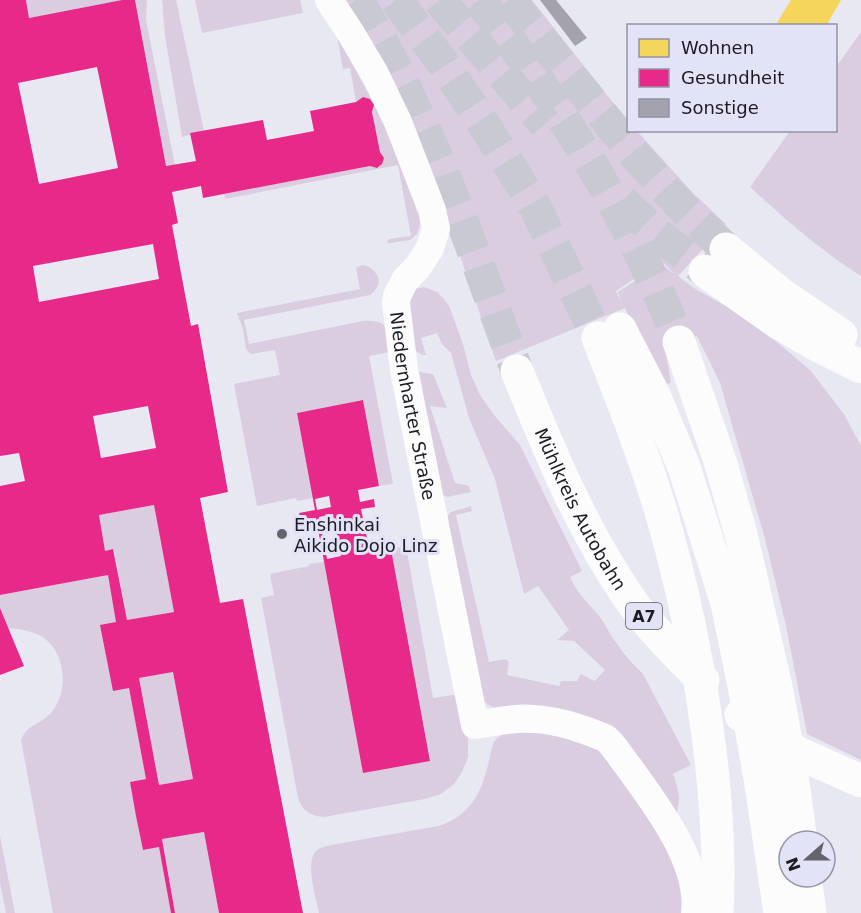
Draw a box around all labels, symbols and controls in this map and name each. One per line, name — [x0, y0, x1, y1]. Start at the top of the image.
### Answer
legend — [627, 24, 837, 132]
text: Wohnen — [681, 37, 754, 58]
text: Gesundheit — [681, 67, 784, 88]
text: Sonstige — [681, 97, 759, 118]
street label: Niedernharter Straße — [387, 310, 440, 502]
street label: Mühlkreis Autobahn — [531, 425, 631, 594]
place label: Enshinkai Aikido Dojo Linz — [294, 514, 437, 556]
marker: Enshinkai Aikido Dojo Linz — [275, 527, 289, 541]
road number: A7 — [626, 603, 662, 629]
north arrow — [777, 829, 837, 889]
text: N — [782, 855, 805, 874]

